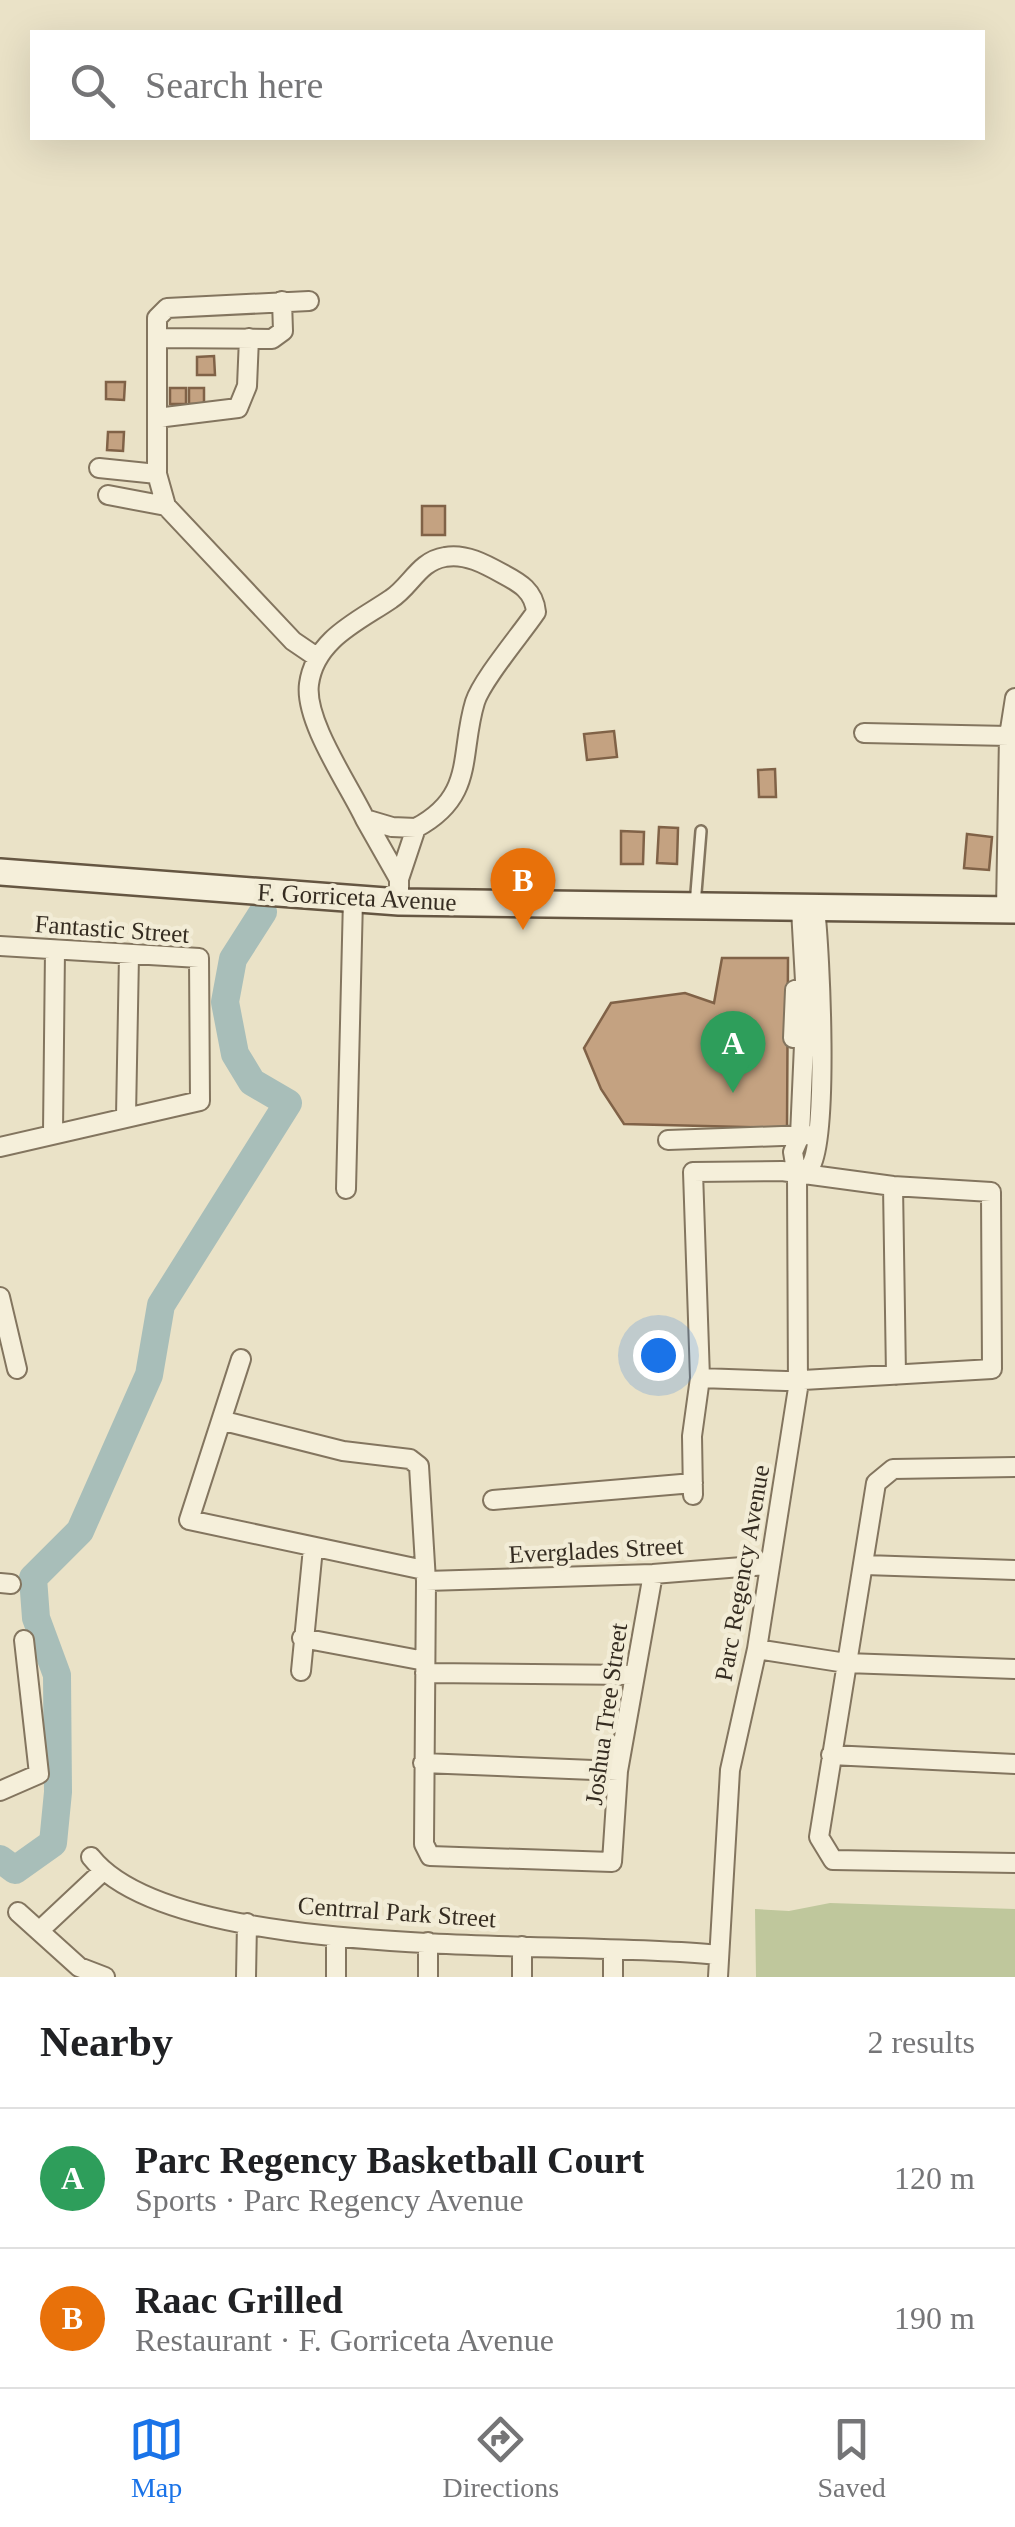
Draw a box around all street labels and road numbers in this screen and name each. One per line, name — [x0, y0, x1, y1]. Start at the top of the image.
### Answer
street label: F. Gorriceta Avenue — [257, 878, 457, 916]
street label: Fantastic Street — [34, 910, 190, 948]
street label: Parc Regency Avenue — [710, 1463, 774, 1683]
street label: Everglades Street — [508, 1532, 684, 1568]
street label: Joshua Tree Street — [580, 1621, 632, 1807]
street label: Centrral Park Street — [297, 1892, 497, 1932]

